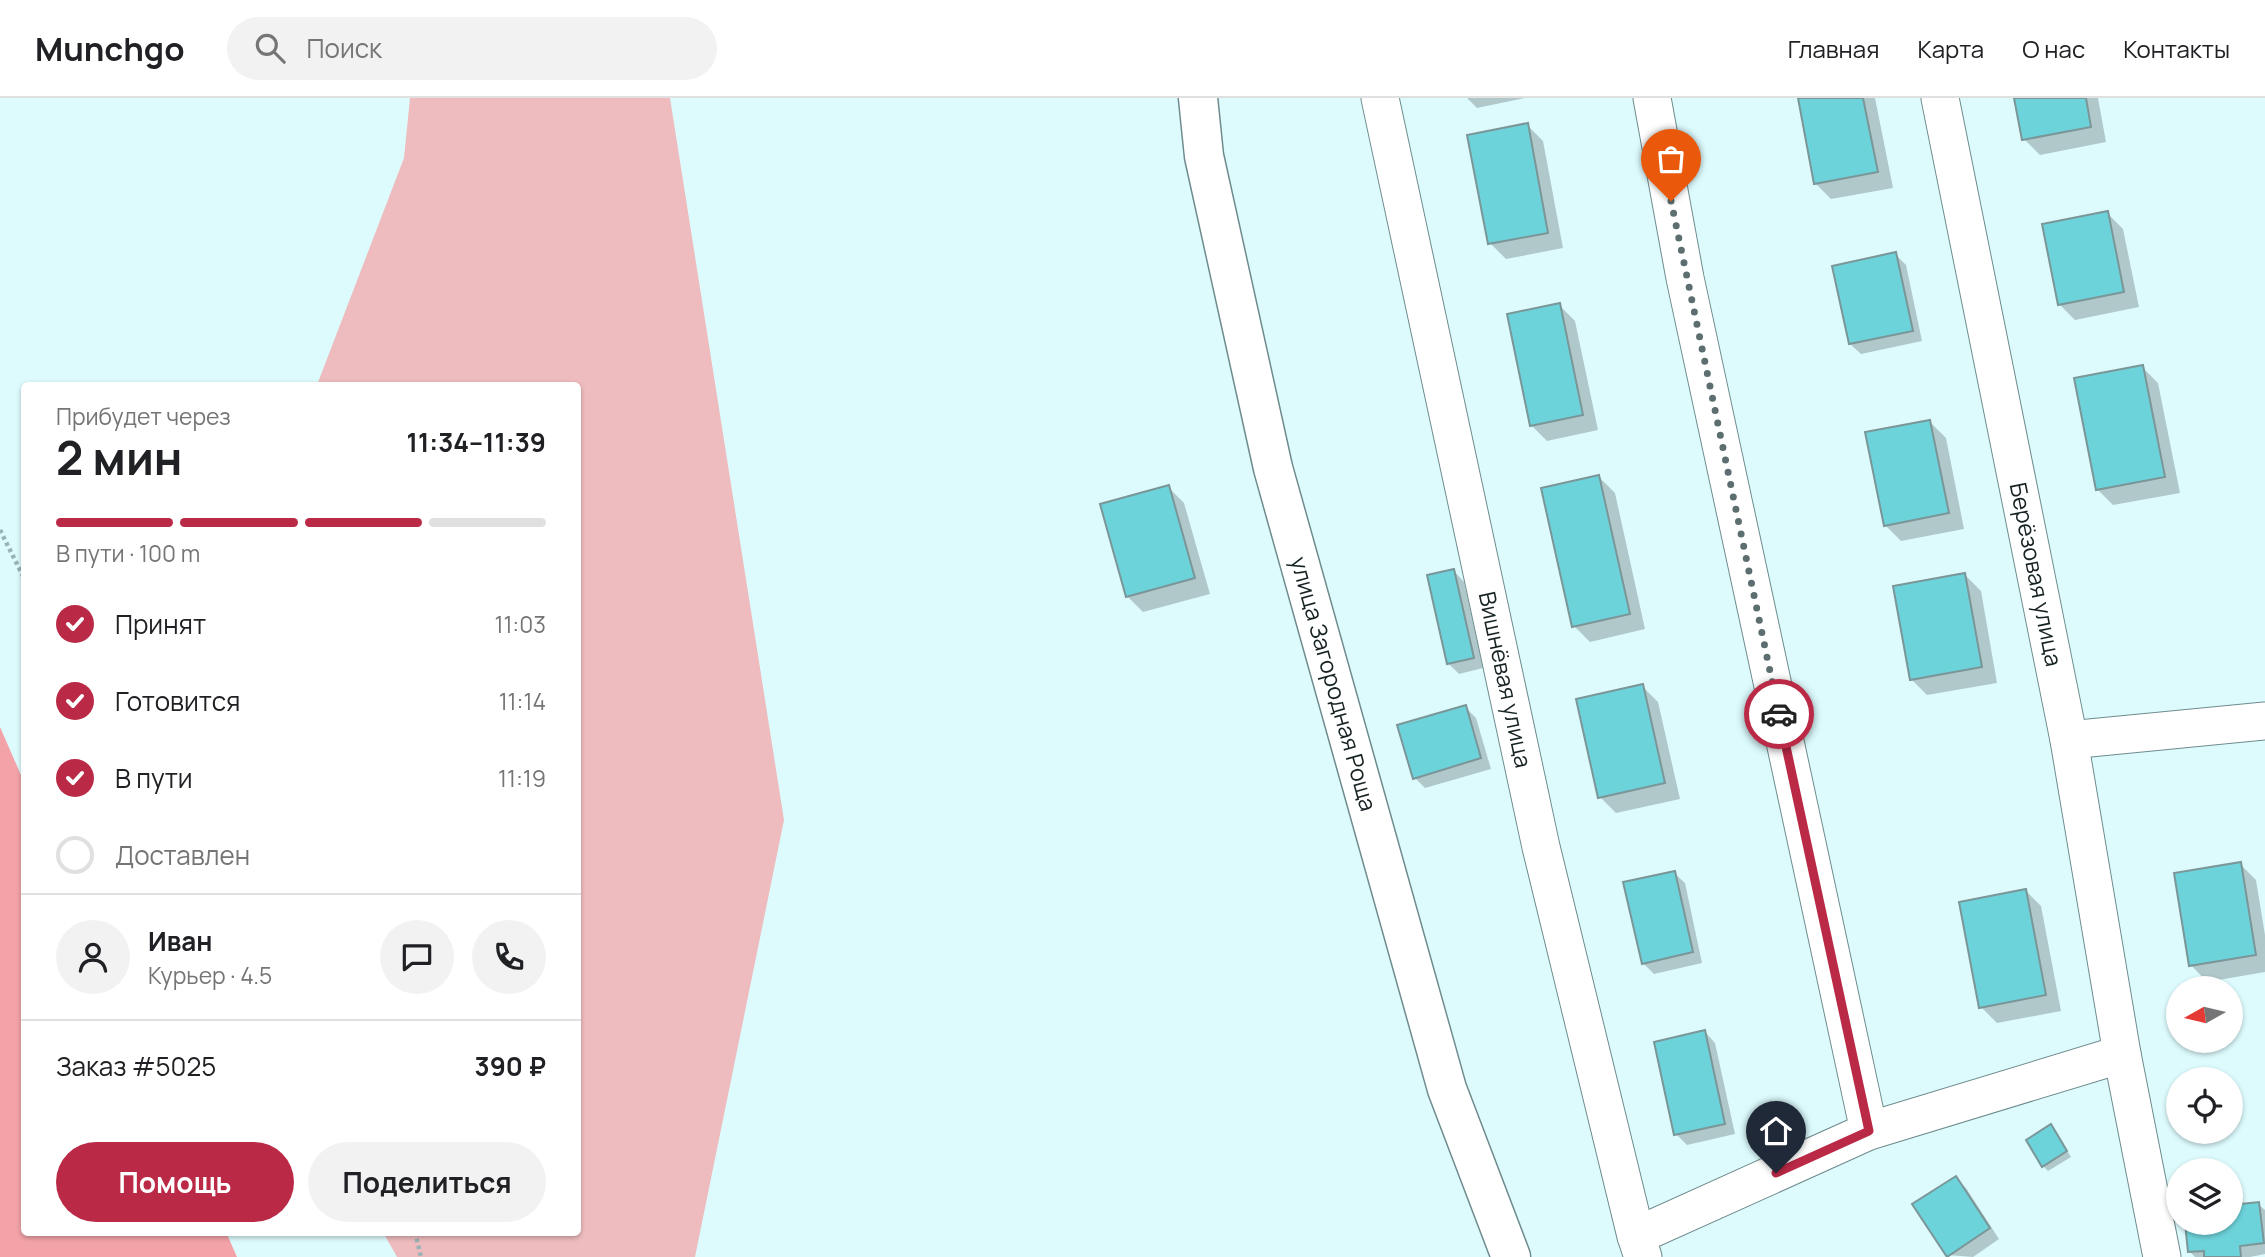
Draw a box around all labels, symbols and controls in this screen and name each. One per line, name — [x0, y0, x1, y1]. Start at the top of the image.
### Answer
search box — [227, 17, 717, 80]
text: Munchgo — [35, 26, 185, 71]
icon: search — [251, 29, 289, 67]
text: Поиск — [307, 30, 382, 66]
text: Главная — [1788, 32, 1879, 65]
text: Карта — [1917, 32, 1984, 65]
text: О нас — [2022, 32, 2085, 65]
text: Контакты — [2123, 32, 2230, 65]
pin — [1641, 129, 1701, 201]
icon: bag — [1652, 140, 1690, 178]
text: Прибудет через — [56, 400, 231, 432]
text: 11:34–11:39 — [407, 424, 546, 460]
text: 2 мин — [56, 426, 183, 489]
street label: Берёзовая улица — [2003, 480, 2071, 669]
text: В пути · 100 m — [56, 537, 200, 569]
street label: улица Загородная Роща — [1284, 553, 1385, 814]
street label: Вишнёвая улица — [1472, 589, 1540, 770]
icon: check — [56, 605, 94, 643]
text: Принят — [115, 606, 206, 642]
text: 11:03 — [494, 608, 546, 640]
courier — [1744, 679, 1814, 749]
icon: check — [56, 682, 94, 720]
text: Готовится — [115, 683, 240, 719]
text: 11:14 — [499, 685, 546, 717]
icon: car — [1760, 695, 1798, 733]
icon: check — [56, 759, 94, 797]
text: В пути — [115, 760, 193, 796]
text: 11:19 — [498, 762, 546, 794]
text: Доставлен — [115, 837, 250, 873]
button: person — [56, 920, 130, 994]
button: chat — [380, 920, 454, 994]
button: phone — [472, 920, 546, 994]
text: Иван — [148, 923, 212, 959]
text: Курьер · 4.5 — [148, 959, 272, 991]
north arrow — [2166, 976, 2244, 1054]
map controls — [2166, 976, 2243, 1235]
text: Заказ #5025 — [56, 1048, 216, 1084]
text: 390 ₽ — [475, 1048, 546, 1084]
button: locate — [2166, 1067, 2243, 1144]
pin — [1746, 1101, 1806, 1173]
icon: home — [1757, 1112, 1795, 1150]
button: Помощь — [56, 1142, 294, 1222]
button: Поделиться — [308, 1142, 546, 1222]
button: layers — [2166, 1158, 2243, 1235]

